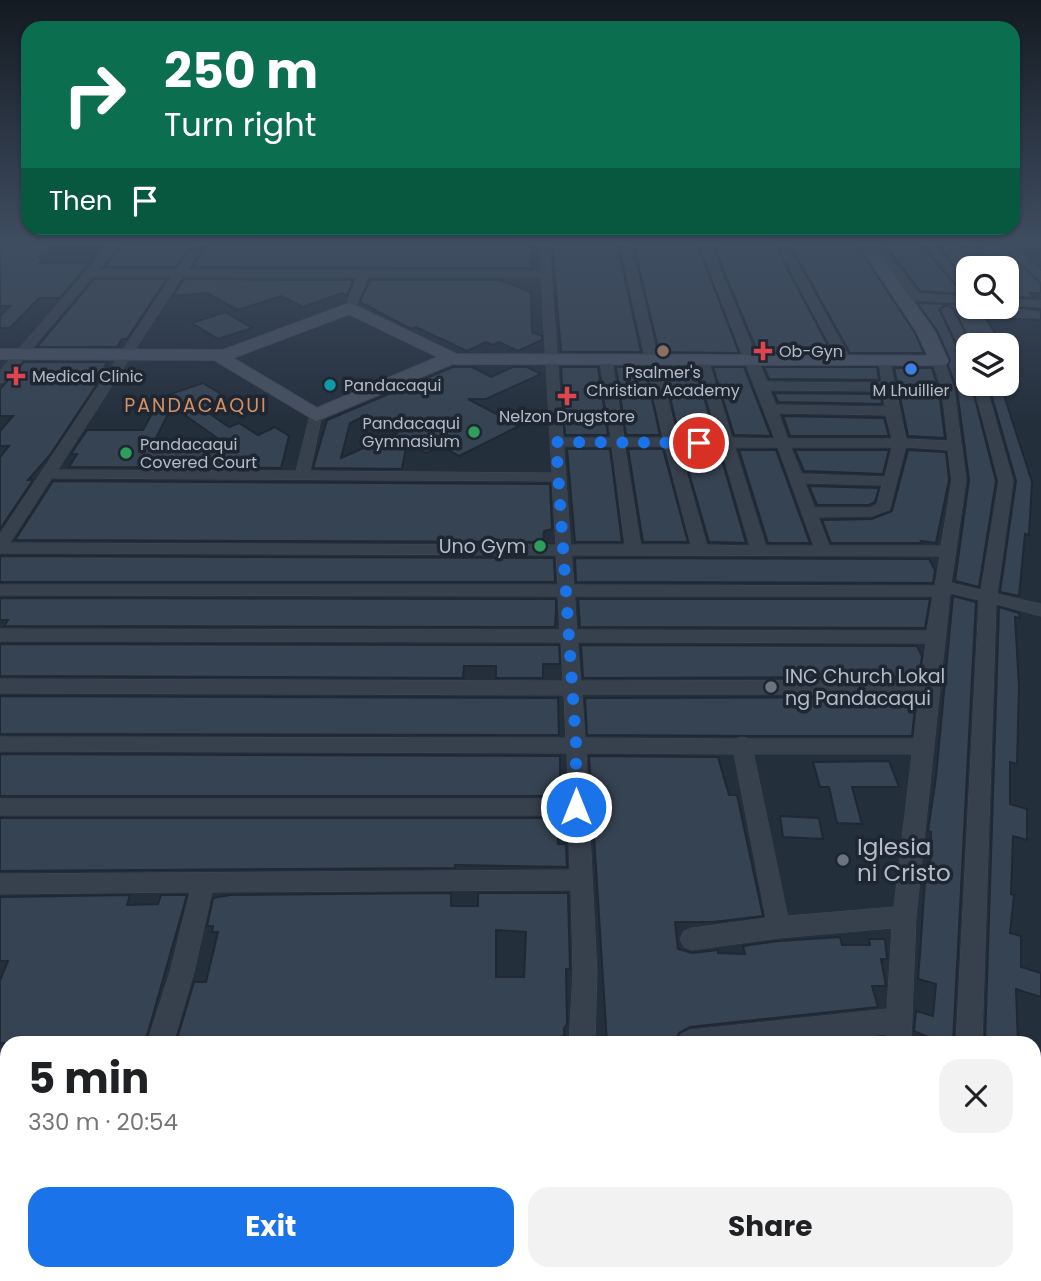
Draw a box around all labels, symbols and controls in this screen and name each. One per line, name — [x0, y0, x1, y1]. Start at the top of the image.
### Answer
text: 250 m — [164, 37, 318, 105]
icon: right — [49, 49, 140, 140]
text: Turn right — [164, 102, 316, 147]
icon: arrive — [126, 182, 164, 220]
text: Then — [49, 183, 112, 219]
map controls — [956, 256, 1019, 396]
button: search — [956, 256, 1019, 319]
button: layers — [956, 333, 1019, 396]
place label: Ob-Gyn — [779, 340, 843, 363]
marker: Ob-Gyn — [753, 341, 773, 361]
marker: Psalmer's Christian Academy — [655, 343, 671, 359]
place label: Psalmer's Christian Academy — [586, 361, 740, 402]
marker: M Lhuillier — [903, 361, 919, 377]
place label: Medical Clinic — [32, 365, 144, 388]
marker: Medical Clinic — [6, 366, 26, 386]
place label: Pandacaqui — [344, 374, 441, 397]
marker: Pandacaqui — [322, 377, 338, 393]
place label: M Lhuillier — [872, 379, 950, 402]
marker: Nelzon Drugstore — [559, 388, 575, 404]
district label: PANDACAQUI — [124, 392, 268, 419]
place label: Nelzon Drugstore — [499, 405, 635, 428]
place label: Pandacaqui Gymnasium — [362, 412, 460, 453]
pin — [669, 413, 729, 473]
marker: Pandacaqui Gymnasium — [466, 424, 482, 440]
icon: arrive — [680, 424, 718, 462]
place label: Pandacaqui Covered Court — [140, 433, 257, 474]
marker: Pandacaqui Covered Court — [118, 445, 134, 461]
place label: Uno Gym — [439, 533, 526, 560]
marker: Uno Gym — [532, 538, 548, 554]
place label: INC Church Lokal ng Pandacaqui — [785, 663, 945, 712]
marker: INC Church Lokal ng Pandacaqui — [763, 679, 779, 695]
position arrow — [539, 770, 613, 844]
place label: Iglesia ni Cristo — [857, 831, 951, 889]
marker: Iglesia ni Cristo — [835, 852, 851, 868]
text: 5 min — [28, 1049, 149, 1108]
button: close — [939, 1059, 1013, 1133]
text: 330 m · 20:54 — [28, 1106, 178, 1138]
button: Exit — [28, 1187, 514, 1267]
button: Share — [528, 1187, 1013, 1267]

